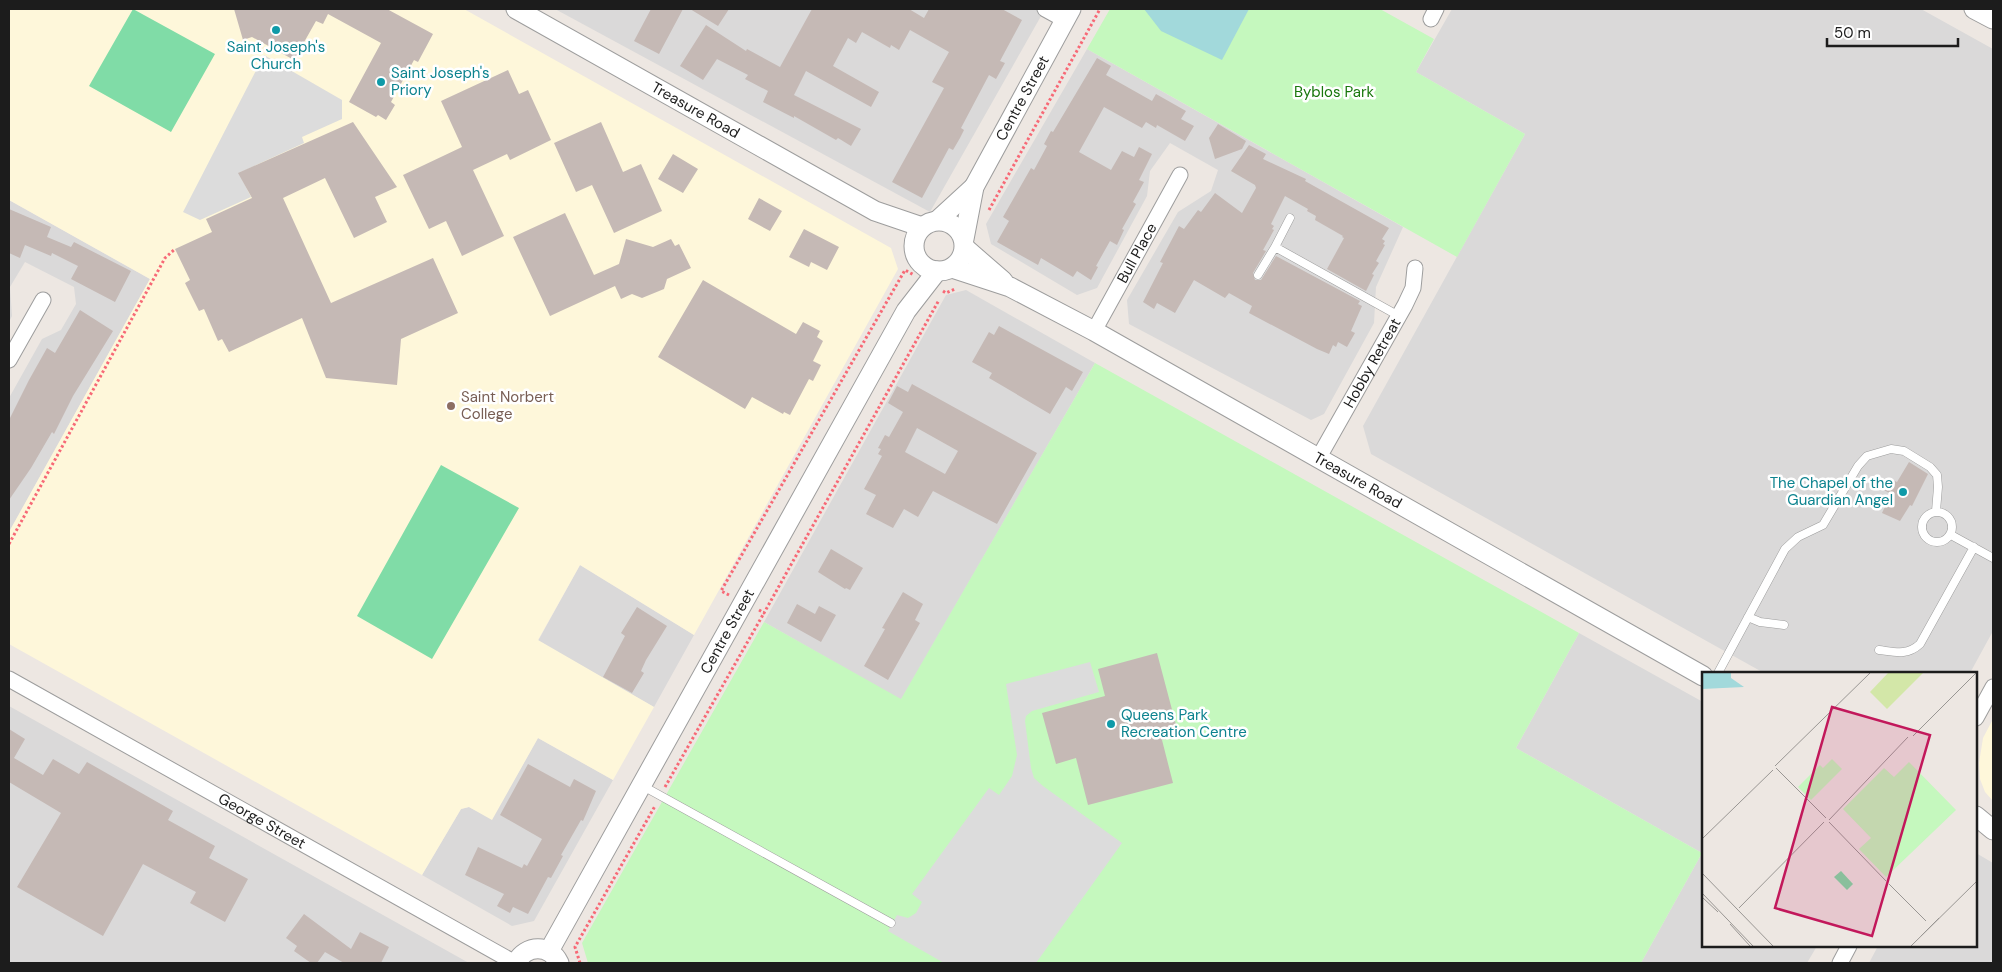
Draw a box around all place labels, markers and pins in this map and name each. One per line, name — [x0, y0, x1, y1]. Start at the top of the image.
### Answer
marker: Saint Joseph's Church — [270, 24, 282, 36]
place label: Saint Joseph's Church — [227, 37, 325, 74]
place label: Saint Joseph's Priory — [391, 63, 490, 100]
marker: Saint Joseph's Priory — [375, 76, 387, 88]
place label: Saint Norbert College — [461, 387, 554, 424]
marker: Saint Norbert College — [445, 400, 457, 412]
place label: The Chapel of the Guardian Angel — [1770, 473, 1893, 510]
marker: The Chapel of the Guardian Angel — [1897, 486, 1909, 498]
place label: Queens Park Recreation Centre — [1121, 705, 1247, 742]
marker: Queens Park Recreation Centre — [1105, 718, 1117, 730]

